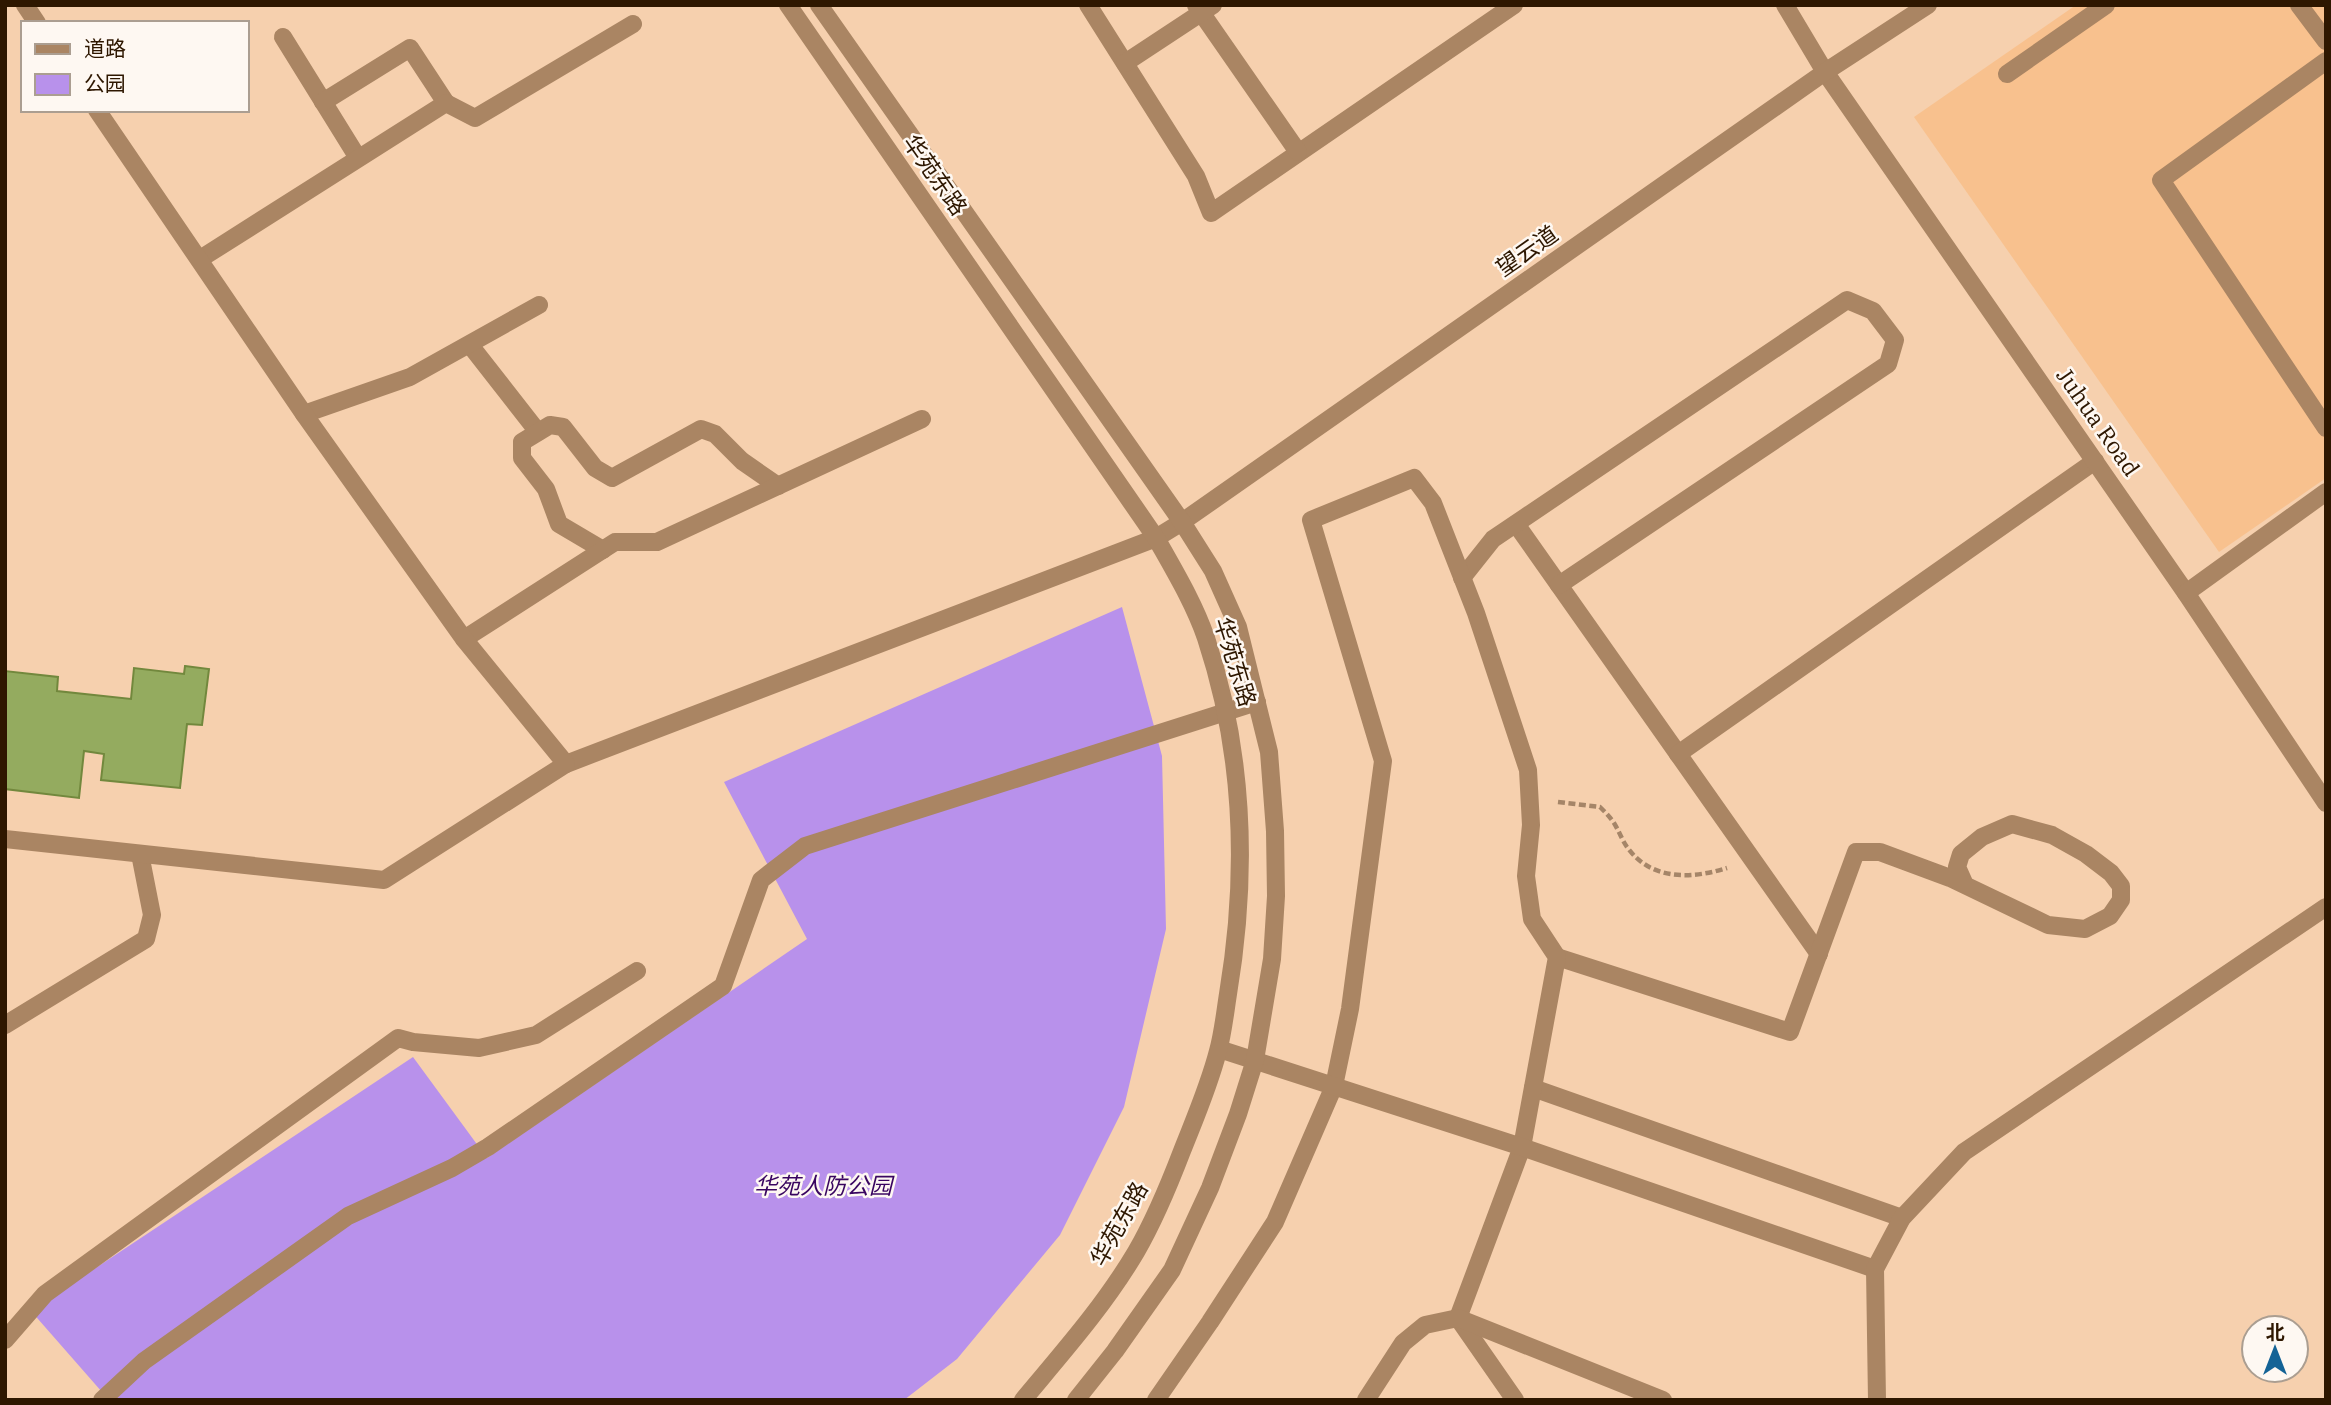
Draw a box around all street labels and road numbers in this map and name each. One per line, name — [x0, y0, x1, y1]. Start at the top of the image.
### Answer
street label: 华苑东路 — [897, 128, 974, 221]
street label: 望云道 — [1490, 218, 1563, 282]
street label: Juhua Road — [2050, 361, 2147, 482]
street label: 华苑东路 — [1208, 613, 1264, 710]
street label: 华苑东路 — [1083, 1176, 1154, 1271]

